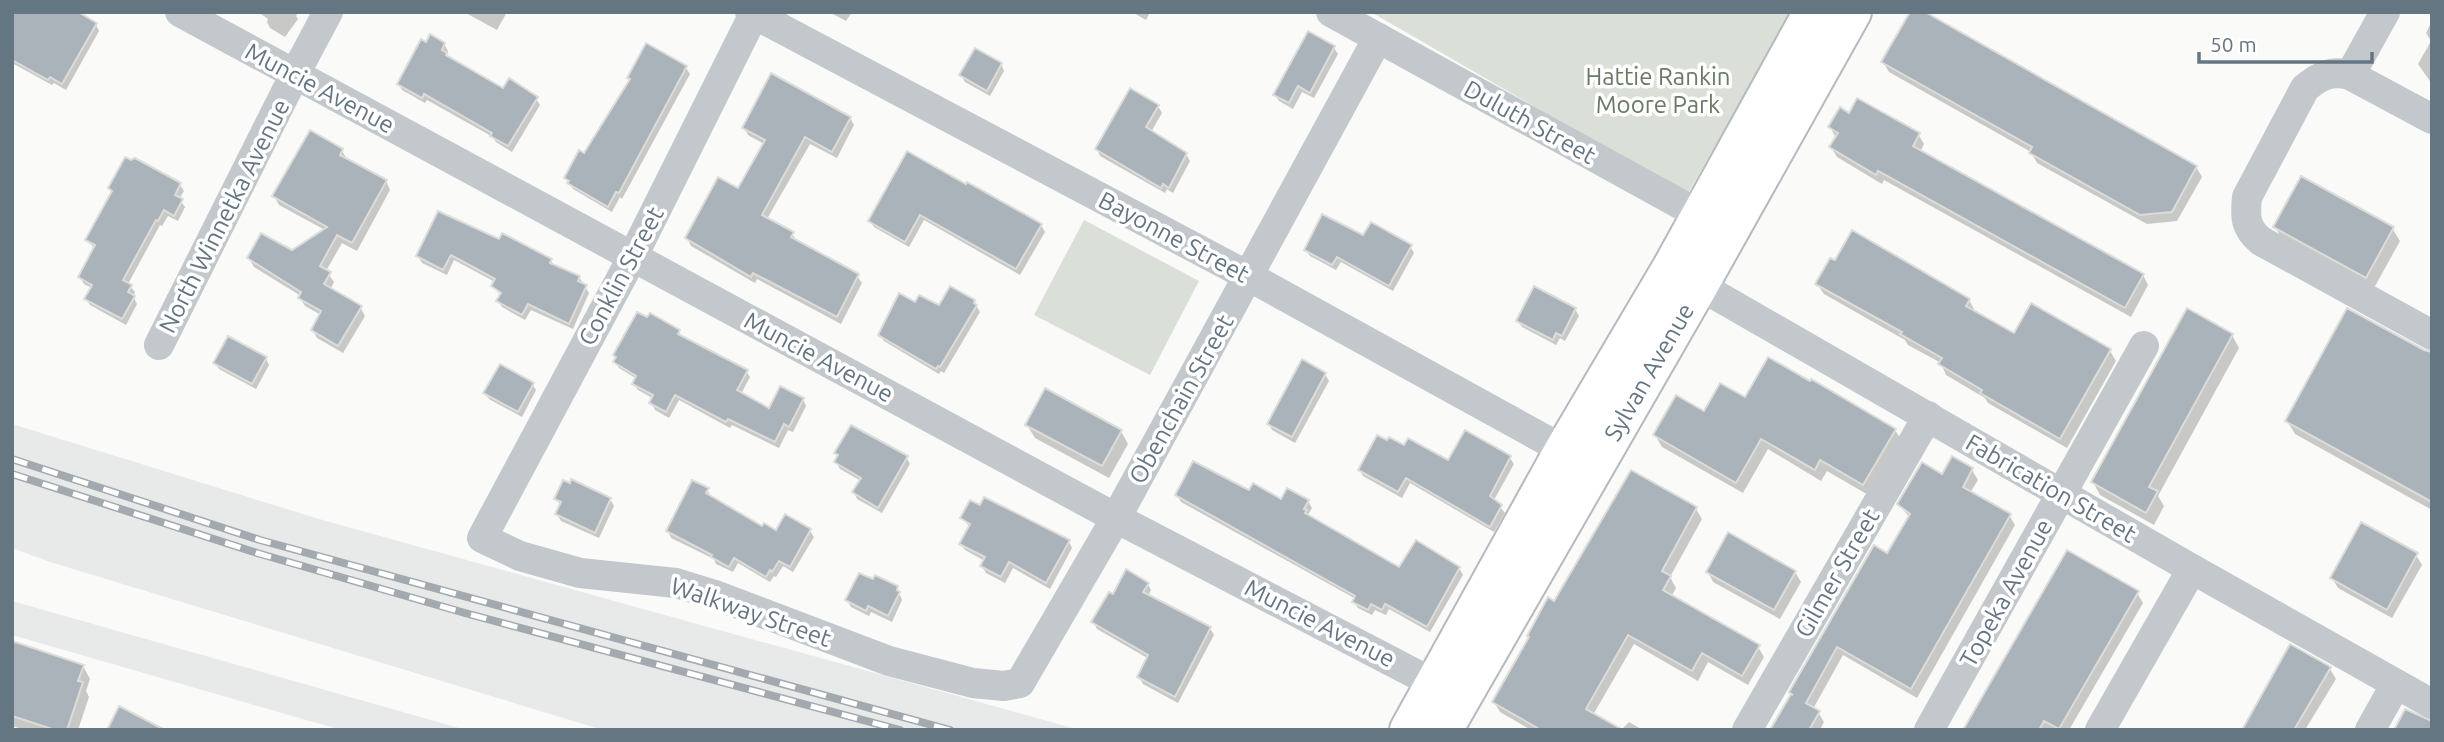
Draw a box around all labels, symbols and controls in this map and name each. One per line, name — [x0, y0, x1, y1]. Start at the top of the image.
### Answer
scale bar — [2199, 21, 2372, 65]
text: 50 m — [2210, 32, 2257, 56]
street label: Muncie Avenue — [241, 37, 399, 139]
park label: Hattie Rankin Moore Park — [1585, 63, 1731, 118]
street label: Duluth Street — [1459, 75, 1601, 170]
street label: North Winnetka Avenue — [153, 95, 295, 337]
street label: Bayonne Street — [1094, 186, 1254, 288]
street label: Conklin Street — [573, 202, 669, 350]
street label: Sylvan Avenue — [1599, 298, 1699, 446]
street label: Muncie Avenue — [740, 306, 898, 408]
street label: Obenchain Street — [1123, 309, 1239, 488]
street label: Fabrication Street — [1961, 428, 2141, 548]
street label: Gilmer Street — [1789, 504, 1885, 642]
street label: Topeka Avenue — [1954, 515, 2058, 671]
street label: Walkway Street — [667, 572, 835, 652]
street label: Muncie Avenue — [1240, 574, 1400, 672]

